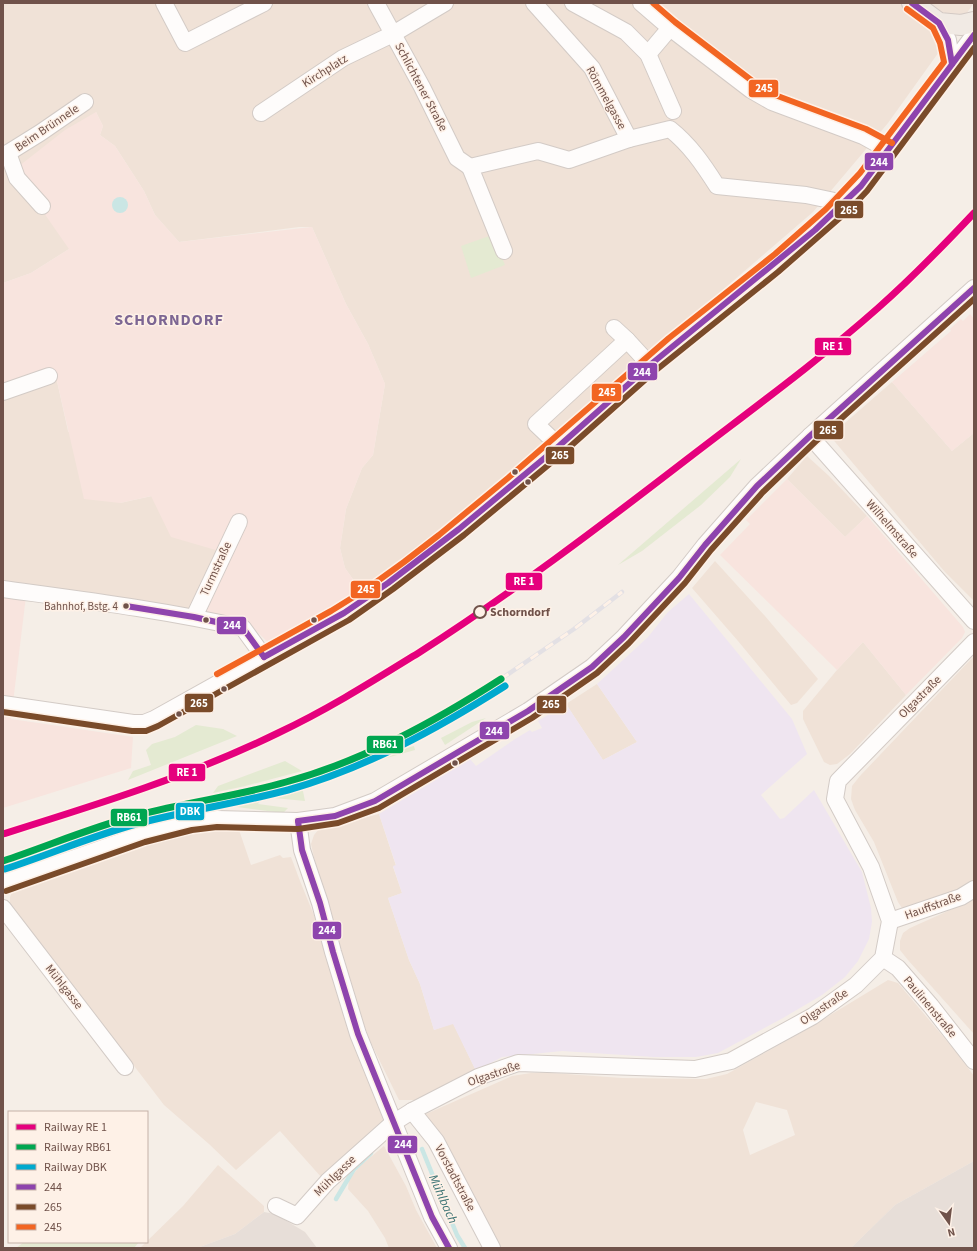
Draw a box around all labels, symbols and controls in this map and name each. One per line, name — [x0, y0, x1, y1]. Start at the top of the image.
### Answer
street label: Schlichtener Straße — [390, 40, 452, 134]
street label: Kirchplatz — [299, 50, 351, 92]
street label: Römmelgasse — [582, 63, 630, 133]
line badge: 245 — [748, 79, 779, 98]
text: 245 — [755, 81, 773, 96]
street label: Beim Brünnele — [12, 100, 83, 156]
line badge: 244 — [864, 152, 894, 171]
text: 244 — [870, 155, 888, 170]
line badge: 265 — [834, 200, 864, 219]
text: 265 — [840, 203, 858, 218]
district label: SCHORNDORF — [114, 309, 224, 331]
line badge: RE 1 — [814, 337, 852, 356]
text: RE 1 — [823, 339, 844, 354]
line badge: 244 — [627, 362, 658, 381]
text: 244 — [633, 365, 651, 380]
line badge: 245 — [591, 383, 622, 402]
text: 245 — [598, 385, 616, 400]
line badge: 265 — [813, 420, 844, 440]
text: 265 — [819, 423, 837, 438]
line badge: 265 — [545, 446, 575, 465]
text: 265 — [551, 448, 569, 463]
unlabelled marker — [510, 467, 520, 477]
unlabelled marker — [523, 477, 533, 487]
street label: Wilhelmstraße — [862, 496, 922, 562]
street label: Turmstraße — [196, 539, 236, 599]
line badge: RE 1 — [505, 572, 543, 591]
text: RE 1 — [514, 574, 535, 589]
line badge: 245 — [350, 580, 381, 599]
text: 245 — [357, 582, 375, 597]
place label: Bahnhof, Bstg. 4 — [44, 599, 119, 614]
marker: Bahnhof, Bstg. 4 — [121, 601, 131, 611]
place label: Schorndorf — [490, 604, 551, 621]
marker: Schorndorf — [473, 605, 487, 619]
unlabelled marker — [201, 615, 211, 625]
unlabelled marker — [309, 615, 319, 625]
line badge: 244 — [216, 616, 247, 635]
text: 244 — [223, 618, 241, 633]
street label: Olgastraße — [895, 672, 945, 722]
unlabelled marker — [219, 684, 229, 694]
line badge: 265 — [184, 693, 214, 713]
line badge: 265 — [536, 695, 567, 714]
text: 265 — [190, 696, 208, 711]
text: 265 — [542, 697, 560, 712]
unlabelled marker — [174, 709, 184, 719]
line badge: 244 — [479, 721, 510, 740]
text: 244 — [485, 724, 503, 739]
line badge: RB61 — [366, 735, 404, 754]
text: RB61 — [372, 737, 398, 752]
unlabelled marker — [450, 758, 460, 768]
line badge: RE 1 — [168, 763, 206, 782]
text: RE 1 — [177, 765, 198, 780]
line badge: DBK — [175, 802, 205, 821]
text: DBK — [180, 804, 200, 819]
line badge: RB61 — [110, 808, 148, 827]
text: RB61 — [116, 810, 142, 825]
street label: Hauffstraße — [902, 888, 964, 924]
line badge: 244 — [312, 921, 342, 940]
text: 244 — [318, 923, 336, 938]
street label: Mühlgasse — [41, 961, 87, 1013]
street label: Paulinenstraße — [899, 973, 961, 1041]
street label: Olgastraße — [797, 985, 851, 1029]
street label: Olgastraße — [465, 1057, 523, 1091]
legend — [8, 1111, 148, 1243]
text: Railway RE 1 — [44, 1119, 107, 1136]
line badge: 244 — [387, 1135, 418, 1154]
text: 244 — [394, 1137, 412, 1152]
text: Railway RB61 — [44, 1139, 111, 1156]
street label: Vorstadtstraße — [430, 1142, 480, 1214]
street label: Mühlgasse — [310, 1152, 360, 1200]
text: Railway DBK — [44, 1159, 107, 1176]
water label: Mühlbach — [424, 1171, 462, 1227]
text: 244 — [44, 1179, 62, 1196]
text: 265 — [44, 1199, 62, 1216]
north arrow — [929, 1203, 969, 1243]
text: 245 — [44, 1219, 62, 1236]
text: N — [946, 1224, 957, 1240]

